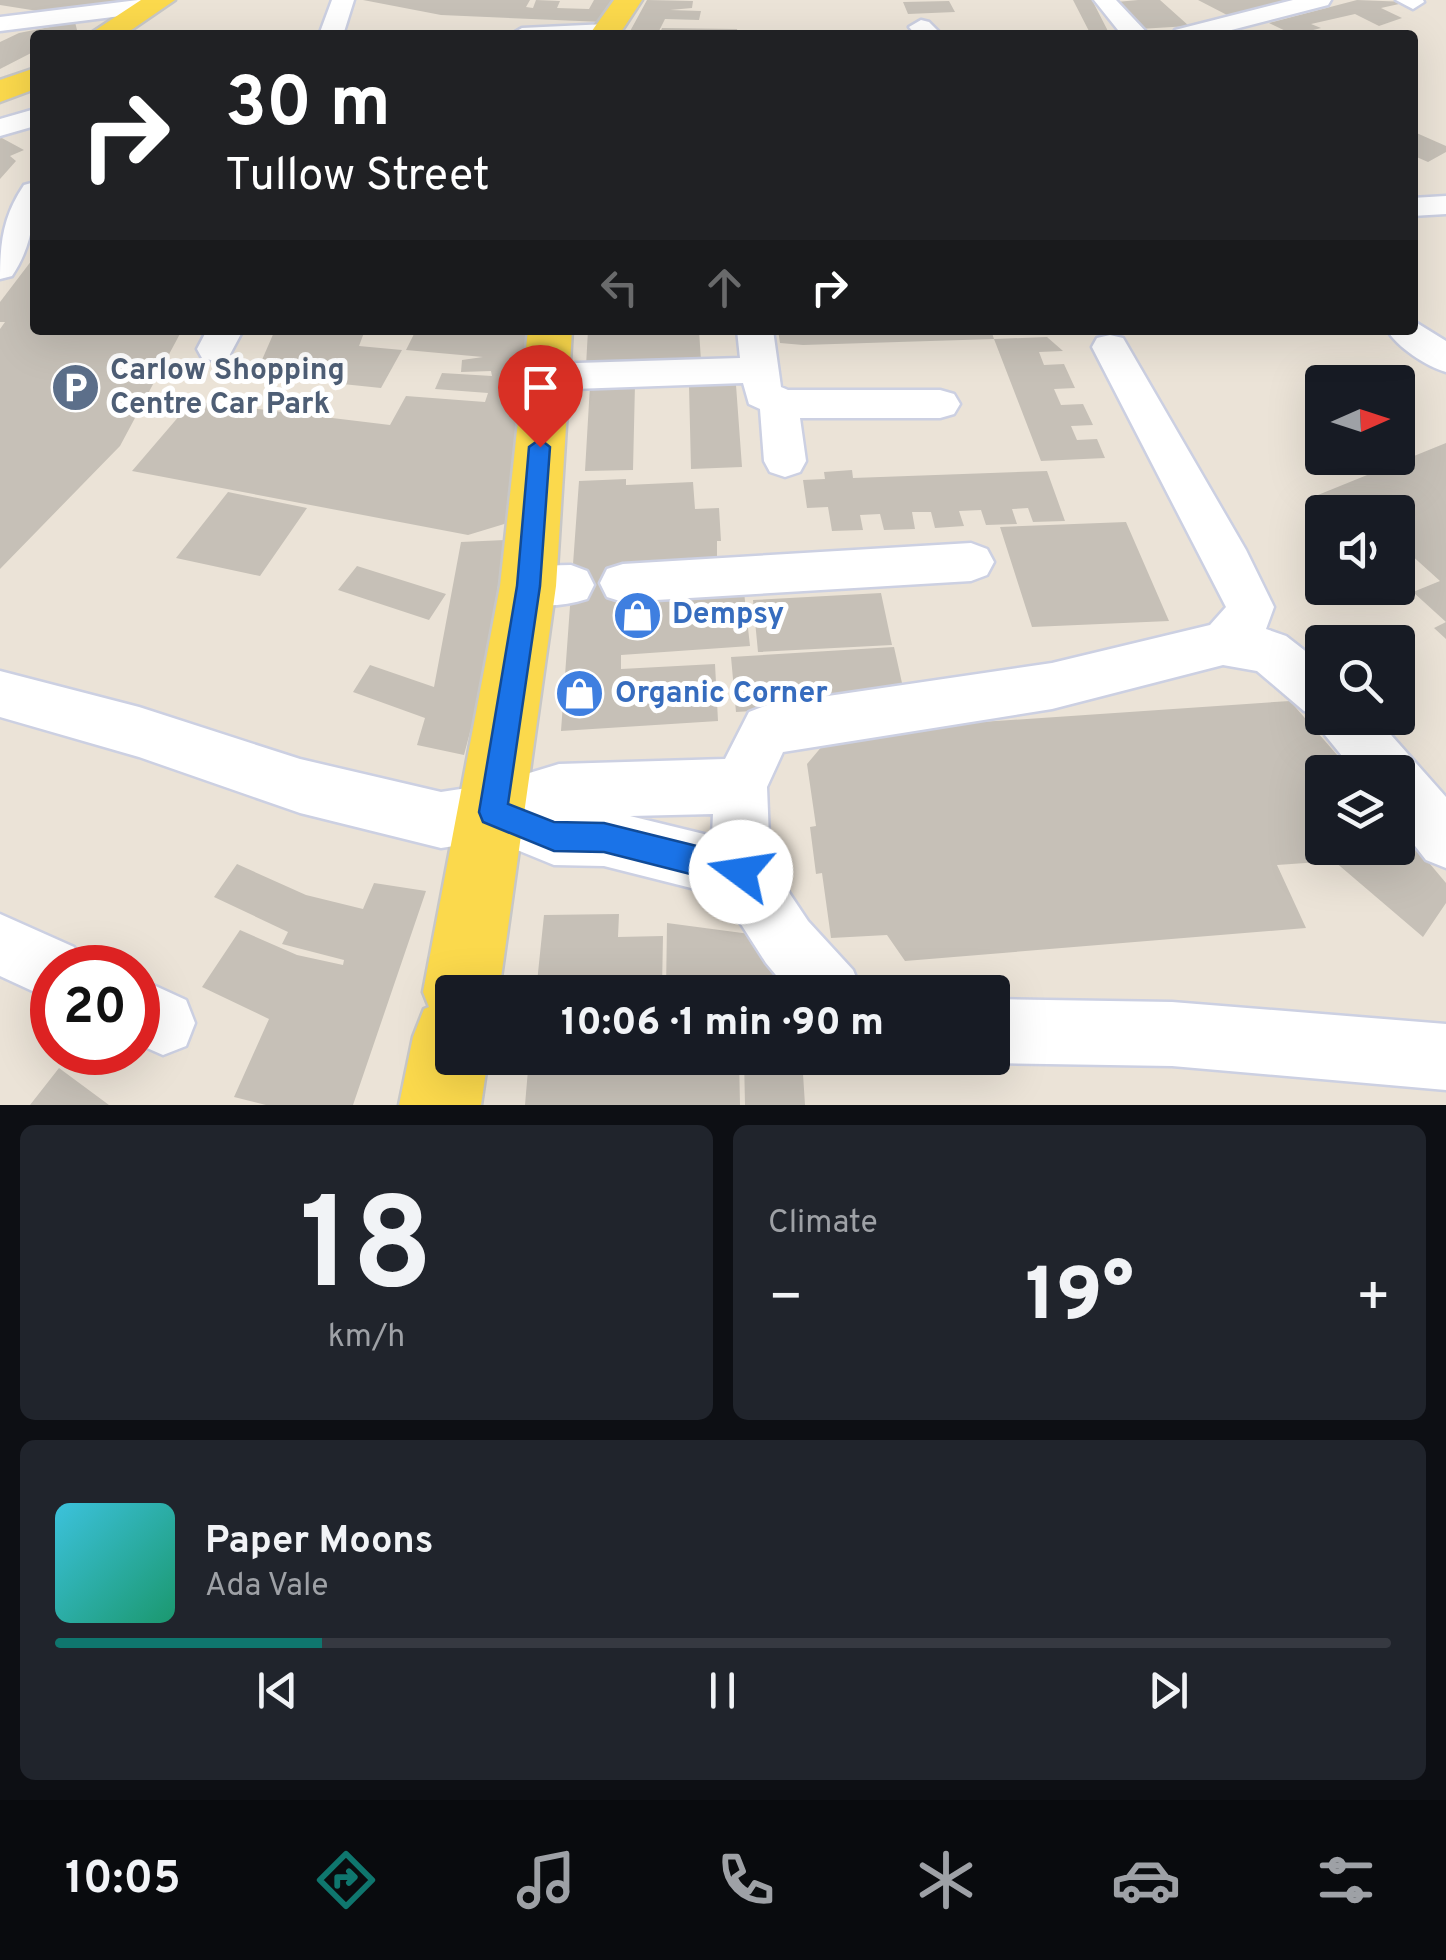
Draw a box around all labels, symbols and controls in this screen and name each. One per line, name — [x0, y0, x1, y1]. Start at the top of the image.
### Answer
text: 30 m — [225, 62, 391, 151]
icon: right — [60, 70, 190, 200]
text: Tullow Street — [225, 149, 490, 206]
icon: left — [592, 260, 647, 315]
icon: ahead — [697, 260, 752, 315]
icon: right — [802, 260, 857, 315]
pin — [498, 345, 583, 448]
place label: Carlow Shopping Centre Car Park — [110, 353, 345, 424]
icon: arrive — [513, 360, 568, 415]
parking icon: Carlow Shopping Centre Car Park — [49, 362, 101, 414]
north arrow — [1305, 365, 1415, 475]
map controls — [1305, 365, 1415, 865]
button: sound — [1305, 495, 1415, 605]
shop icon: Dempsy — [611, 589, 663, 641]
place label: Dempsy — [672, 597, 784, 634]
button: search — [1305, 625, 1415, 735]
shop icon: Organic Corner — [554, 668, 606, 720]
place label: Organic Corner — [615, 676, 828, 713]
button: layers — [1305, 755, 1415, 865]
position arrow — [689, 820, 793, 924]
speed limit sign: 20 — [30, 945, 160, 1075]
text: 10:06 · 1 min · 90 m — [561, 1000, 884, 1049]
text: 18 — [300, 1170, 433, 1335]
text: Climate — [768, 1204, 878, 1244]
text: 19° — [1025, 1252, 1134, 1347]
text: − — [768, 1265, 803, 1335]
text: + — [1356, 1265, 1391, 1335]
text: km/h — [328, 1318, 405, 1358]
text: Paper Moons — [205, 1518, 434, 1567]
text: Ada Vale — [205, 1567, 329, 1607]
icon: previous — [250, 1663, 305, 1718]
icon: pause — [695, 1663, 750, 1718]
icon: next — [1141, 1663, 1196, 1718]
icon: directions — [311, 1845, 381, 1915]
icon: music — [511, 1845, 581, 1915]
icon: phone — [711, 1845, 781, 1915]
icon: climate — [911, 1845, 981, 1915]
icon: car — [1111, 1845, 1181, 1915]
icon: filters — [1311, 1845, 1381, 1915]
text: 10:05 — [65, 1852, 181, 1909]

